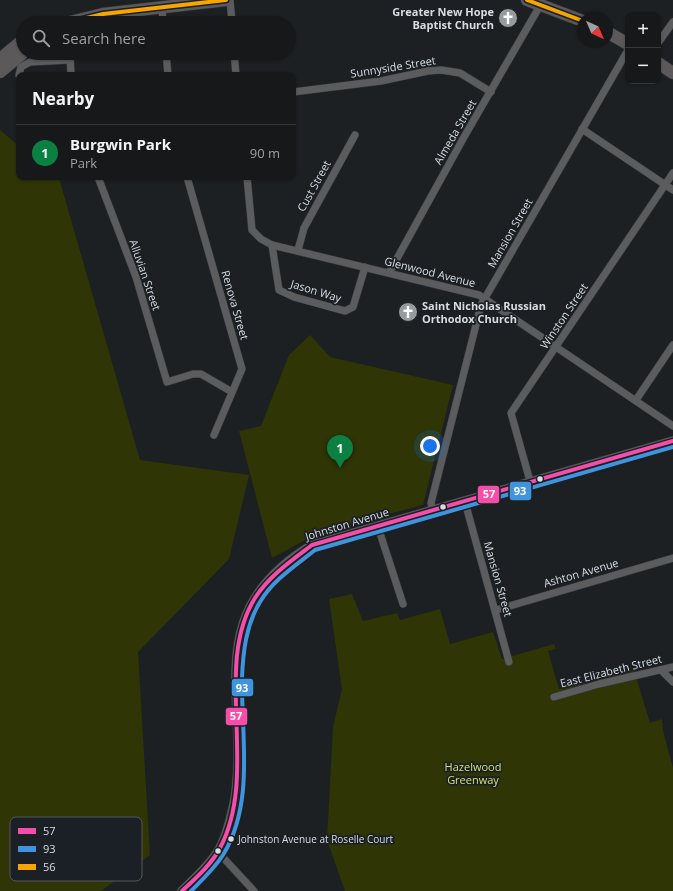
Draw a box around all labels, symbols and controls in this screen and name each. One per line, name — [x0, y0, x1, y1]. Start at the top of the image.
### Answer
place label: Greater New Hope Baptist Church — [392, 4, 494, 32]
church icon: Greater New Hope Baptist Church — [497, 7, 519, 29]
north arrow — [577, 12, 613, 48]
map controls — [625, 12, 661, 84]
button: + — [625, 12, 661, 48]
search box — [16, 16, 296, 60]
icon: search — [30, 27, 52, 49]
text: Search here — [62, 28, 146, 48]
button: − — [625, 48, 661, 84]
street label: Sunnyside Street — [349, 52, 437, 81]
text: Nearby — [32, 87, 94, 110]
street label: Almeda Street — [430, 97, 479, 167]
text: Burgwin Park — [70, 134, 171, 154]
text: 1 — [41, 144, 49, 162]
text: 90 m — [250, 144, 280, 162]
text: Park — [70, 154, 97, 172]
street label: Cust Street — [293, 157, 334, 214]
street label: Mansion Street — [484, 195, 536, 270]
street label: Alluvian Street — [126, 237, 165, 312]
street label: Glenwood Avenue — [383, 253, 477, 290]
street label: Renova Street — [218, 268, 253, 341]
street label: Jason Way — [288, 275, 344, 305]
street label: Winston Street — [536, 280, 591, 351]
place label: Saint Nicholas Russian Orthodox Church — [422, 298, 546, 326]
church icon: Saint Nicholas Russian Orthodox Church — [397, 301, 419, 323]
pin: 1 — [327, 435, 353, 468]
your location — [420, 436, 440, 456]
unlabelled marker — [535, 474, 545, 484]
line badge: 93 — [509, 481, 532, 501]
text: 93 — [514, 483, 526, 498]
line badge: 57 — [477, 485, 500, 504]
text: 57 — [483, 486, 495, 501]
unlabelled marker — [438, 502, 448, 512]
street label: Johnston Avenue — [302, 504, 391, 544]
street label: Mansion Street — [481, 539, 516, 618]
street label: Ashton Avenue — [542, 555, 620, 590]
street label: East Elizabeth Street — [558, 651, 663, 690]
line badge: 93 — [231, 678, 254, 697]
text: 93 — [236, 680, 248, 695]
line badge: 57 — [225, 707, 248, 726]
text: 57 — [230, 708, 242, 723]
park label: Hazelwood Greenway — [445, 759, 501, 787]
legend — [10, 817, 142, 881]
text: 57 — [43, 823, 56, 838]
place label: Johnston Avenue at Roselle Court — [237, 832, 394, 846]
marker: Johnston Avenue at Roselle Court — [226, 834, 236, 844]
text: 93 — [43, 841, 56, 856]
unlabelled marker — [213, 846, 223, 856]
text: 56 — [43, 859, 56, 874]

